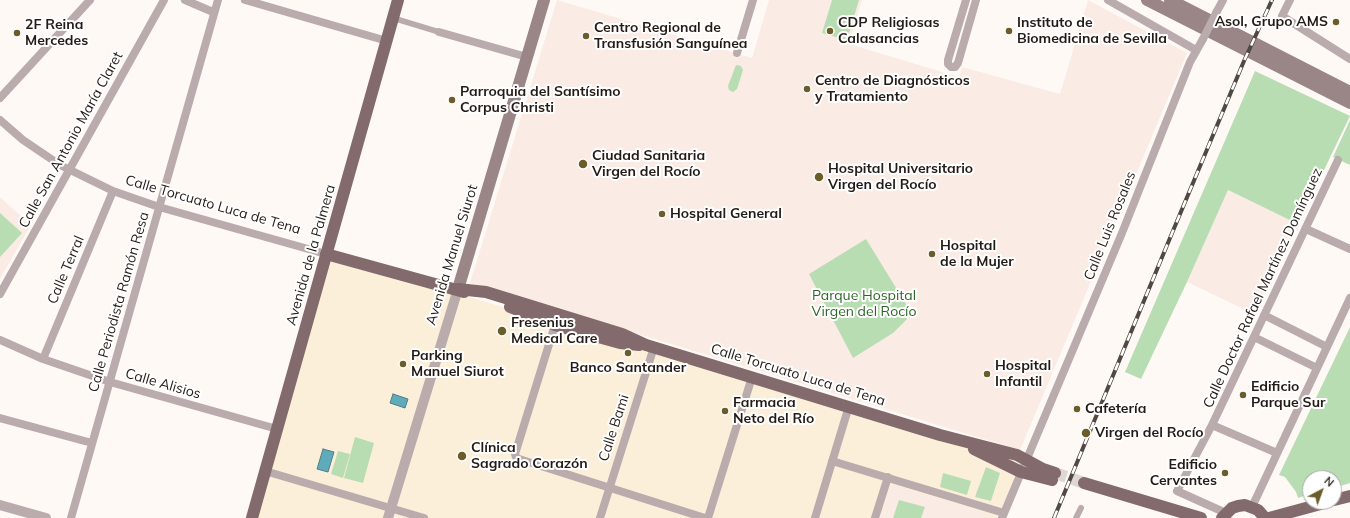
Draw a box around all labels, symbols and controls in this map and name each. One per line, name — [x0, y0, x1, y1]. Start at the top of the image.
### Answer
place label: Asol, Grupo AMS — [1215, 14, 1328, 30]
place label: CDP Religiosas Calasancias — [838, 15, 939, 48]
place label: Instituto de Biomedicina de Sevilla — [1017, 15, 1167, 48]
place label: 2F Reina Mercedes — [25, 17, 88, 50]
marker: Asol, Grupo AMS — [1331, 17, 1341, 27]
place label: Centro Regional de Transfusión Sanguínea — [594, 20, 748, 52]
marker: CDP Religiosas Calasancias — [825, 26, 835, 36]
marker: Instituto de Biomedicina de Sevilla — [1004, 26, 1014, 36]
marker: 2F Reina Mercedes — [12, 28, 22, 38]
marker: Centro Regional de Transfusión Sanguínea — [581, 31, 591, 41]
street label: Calle San Antonio María Claret — [15, 49, 127, 231]
place label: Centro de Diagnósticos y Tratamiento — [815, 73, 970, 106]
place label: Parroquia del Santísimo Corpus Christi — [460, 84, 621, 116]
marker: Centro de Diagnósticos y Tratamiento — [802, 84, 812, 94]
marker: Parroquia del Santísimo Corpus Christi — [447, 95, 457, 105]
place label: Ciudad Sanitaria Virgen del Rocío — [592, 148, 705, 180]
marker: Ciudad Sanitaria Virgen del Rocío — [577, 158, 589, 170]
place label: Hospital Universitario Virgen del Rocío — [828, 161, 973, 194]
street label: Calle Doctor Rafael Martínez Domínguez — [1200, 165, 1326, 411]
street label: Calle Luis Rosales — [1080, 169, 1140, 283]
marker: Hospital Universitario Virgen del Rocío — [813, 171, 825, 183]
street label: Calle Torcuato Luca de Tena — [123, 172, 303, 238]
street label: Avenida de la Palmera — [283, 183, 339, 327]
street label: Avenida Manuel Siurot — [423, 183, 481, 327]
place label: Hospital General — [670, 206, 782, 222]
marker: Hospital General — [657, 209, 667, 219]
street label: Calle Periodista Ramón Resa — [85, 210, 153, 394]
street label: Calle Terral — [44, 233, 88, 307]
place label: Hospital de la Mujer — [940, 238, 1014, 270]
marker: Hospital de la Mujer — [927, 249, 937, 259]
park label: Parque Hospital Virgen del Rocío — [812, 288, 916, 320]
place label: Fresenius Medical Care — [511, 315, 597, 348]
marker: Fresenius Medical Care — [496, 325, 508, 337]
street label: Calle Torcuato Luca de Tena — [709, 340, 887, 410]
place label: Parking Manuel Siurot — [411, 348, 504, 380]
marker: Banco Santander — [623, 348, 633, 358]
place label: Hospital Infantil — [995, 358, 1051, 390]
marker: Parking Manuel Siurot — [398, 359, 408, 369]
place label: Banco Santander — [570, 360, 686, 376]
street label: Calle Alisios — [123, 365, 203, 403]
marker: Hospital Infantil — [982, 369, 992, 379]
place label: Edificio Parque Sur — [1251, 379, 1325, 412]
marker: Edificio Parque Sur — [1238, 390, 1248, 400]
street label: Calle Bami — [595, 392, 633, 464]
place label: Farmacia Neto del Río — [733, 395, 814, 428]
place label: Cafetería — [1085, 401, 1146, 417]
marker: Cafetería — [1072, 404, 1082, 414]
marker: Farmacia Neto del Río — [720, 406, 730, 416]
place label: Virgen del Rocío — [1095, 425, 1204, 441]
marker: Virgen del Rocío — [1080, 427, 1092, 439]
place label: Clínica Sagrado Corazón — [471, 440, 588, 472]
marker: Clínica Sagrado Corazón — [456, 450, 468, 462]
place label: Edificio Cervantes — [1150, 457, 1217, 490]
marker: Edificio Cervantes — [1220, 468, 1230, 478]
north arrow — [1302, 470, 1342, 510]
text: N — [1321, 474, 1337, 490]

